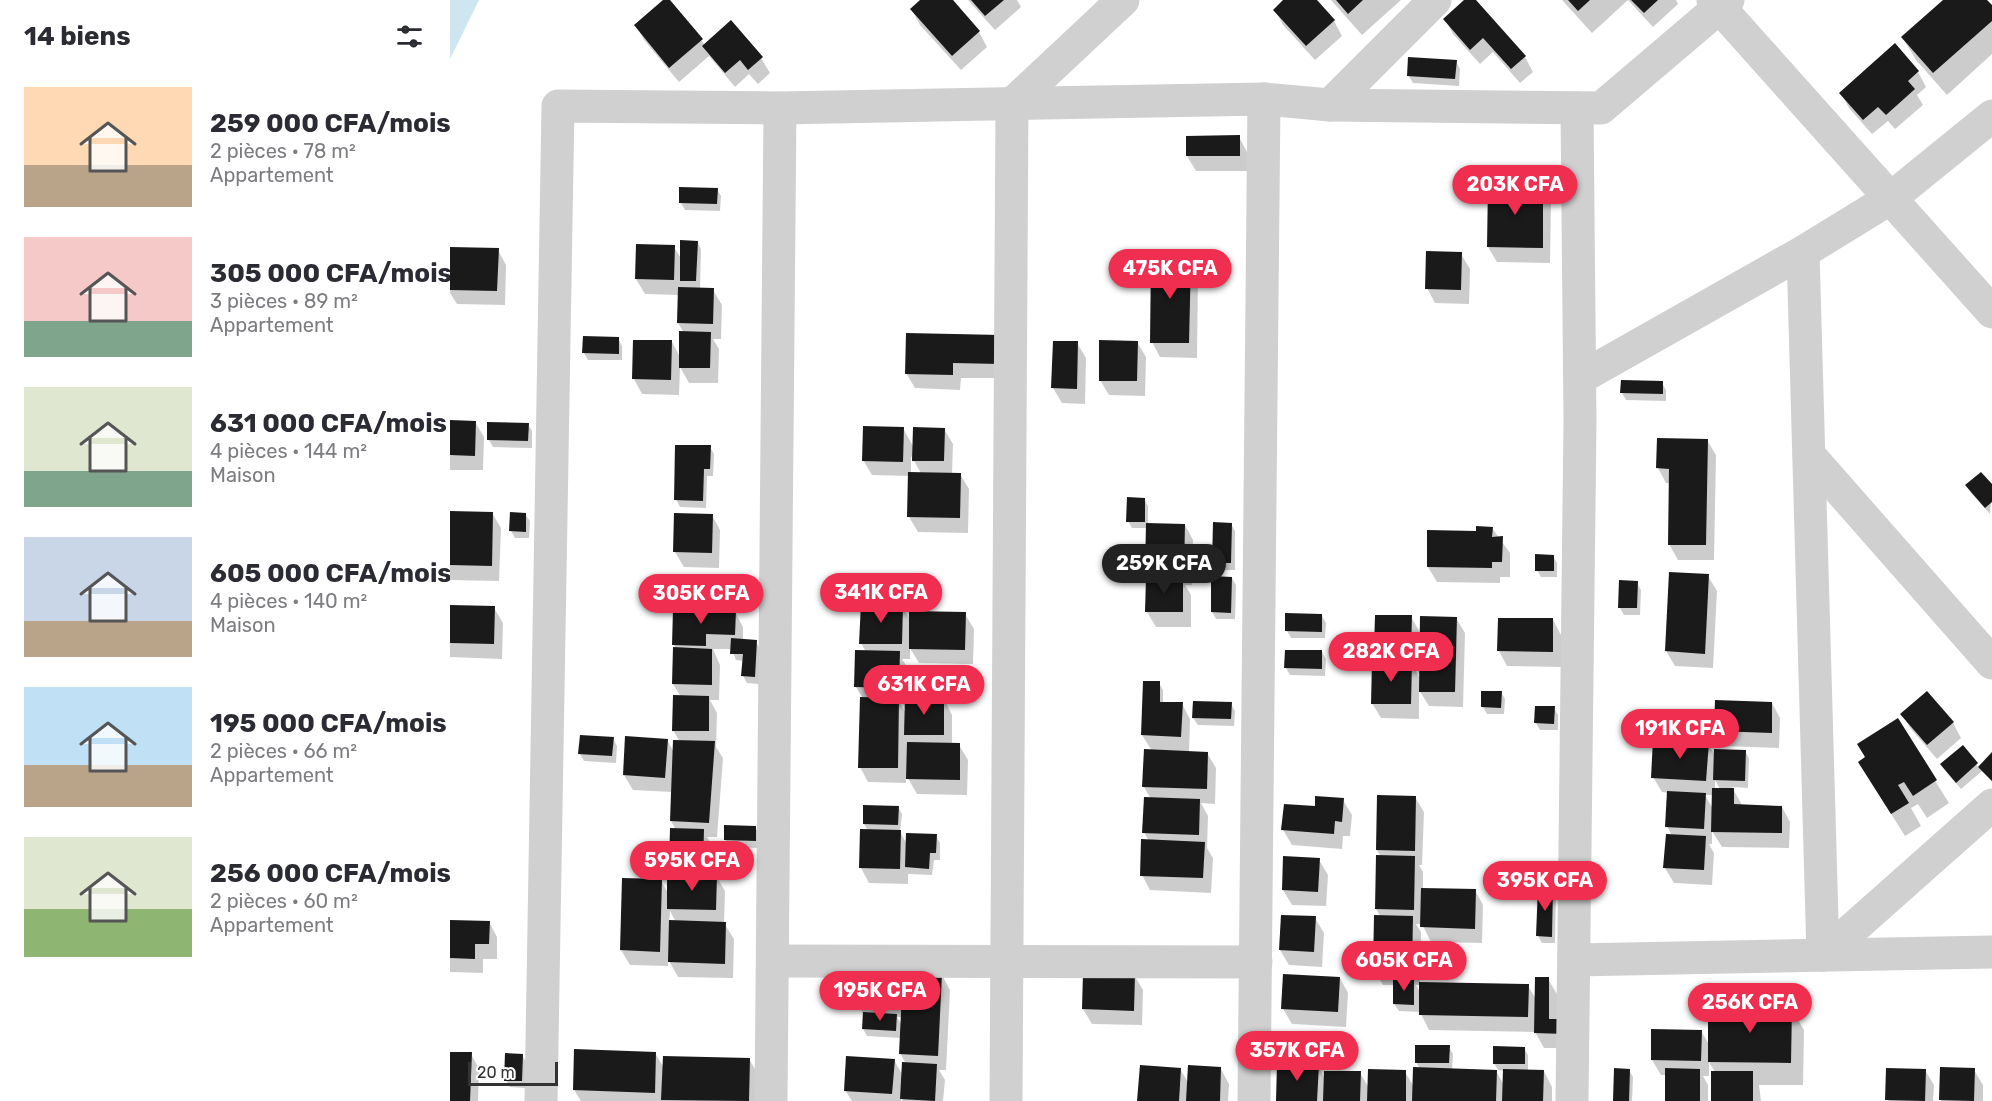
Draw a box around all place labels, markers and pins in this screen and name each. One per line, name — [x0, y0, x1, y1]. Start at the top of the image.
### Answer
pin: 203K CFA — [1453, 165, 1577, 216]
pin: 475K CFA — [1108, 249, 1232, 300]
pin: 259K CFA — [1102, 544, 1226, 595]
pin: 341K CFA — [819, 573, 943, 624]
pin: 305K CFA — [639, 574, 763, 625]
pin: 282K CFA — [1329, 632, 1453, 683]
pin: 631K CFA — [862, 665, 986, 716]
pin: 191K CFA — [1618, 709, 1742, 760]
pin: 595K CFA — [630, 841, 754, 892]
pin: 395K CFA — [1483, 861, 1607, 912]
pin: 605K CFA — [1342, 941, 1466, 992]
pin: 195K CFA — [818, 971, 942, 1022]
pin: 256K CFA — [1688, 983, 1812, 1034]
pin: 357K CFA — [1235, 1031, 1359, 1082]

